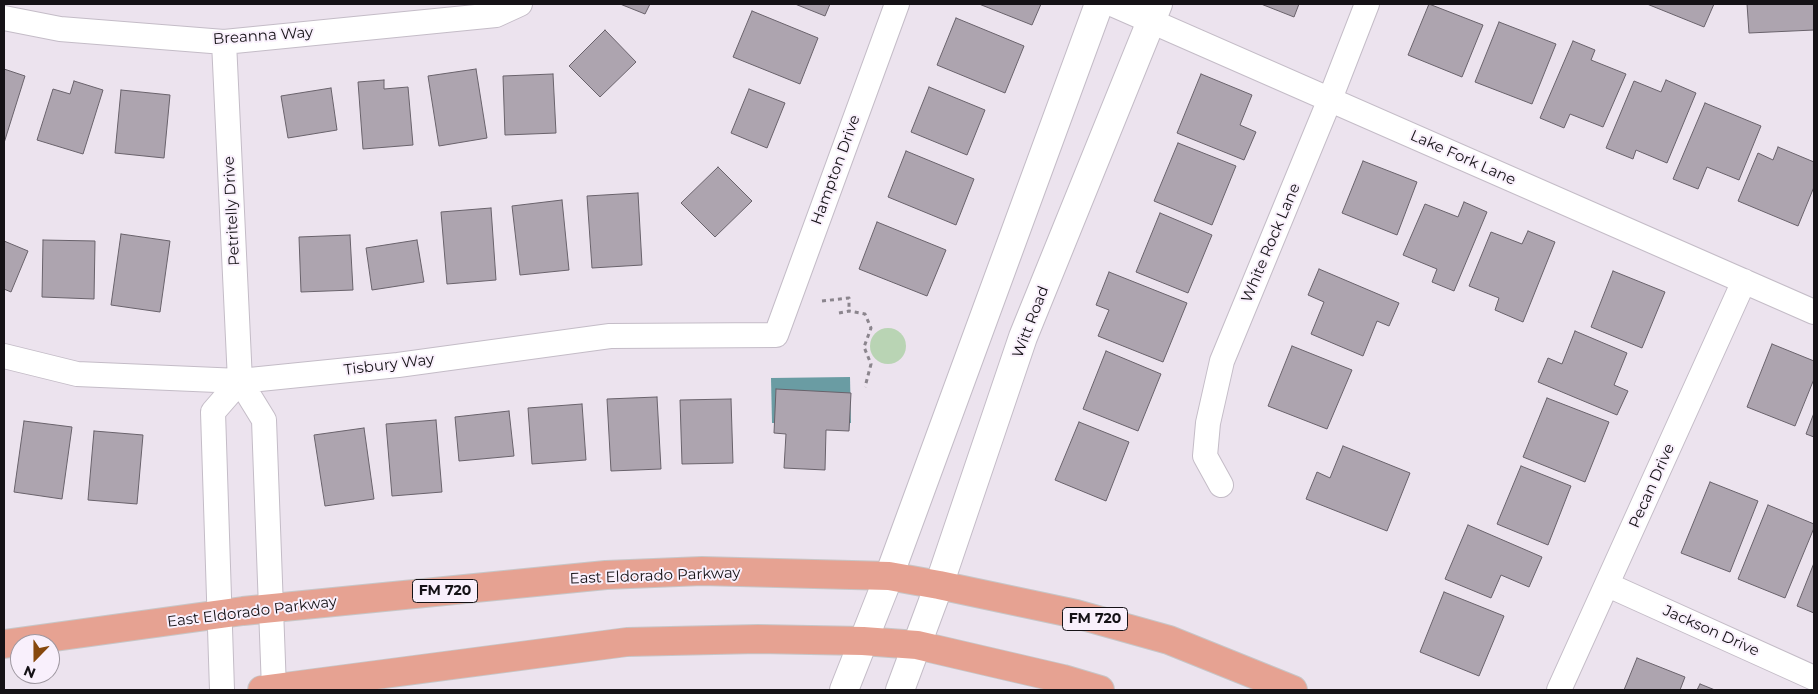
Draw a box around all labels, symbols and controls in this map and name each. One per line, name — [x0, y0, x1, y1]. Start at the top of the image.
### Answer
street label: Breanna Way — [212, 24, 314, 48]
street label: Hampton Drive — [808, 113, 864, 227]
street label: Lake Fork Lane — [1407, 127, 1519, 189]
street label: Petritelly Drive — [220, 156, 244, 266]
street label: White Rock Lane — [1238, 181, 1304, 305]
street label: Witt Road — [1009, 284, 1053, 360]
street label: Tisbury Way — [343, 351, 435, 379]
street label: Pecan Drive — [1625, 441, 1679, 531]
street label: East Eldorado Parkway — [569, 564, 741, 588]
road number: FM 720 — [412, 580, 478, 602]
street label: East Eldorado Parkway — [166, 593, 338, 631]
street label: Jackson Drive — [1660, 602, 1762, 660]
road number: FM 720 — [1062, 608, 1128, 630]
north arrow — [10, 634, 60, 684]
text: N — [21, 662, 38, 682]

